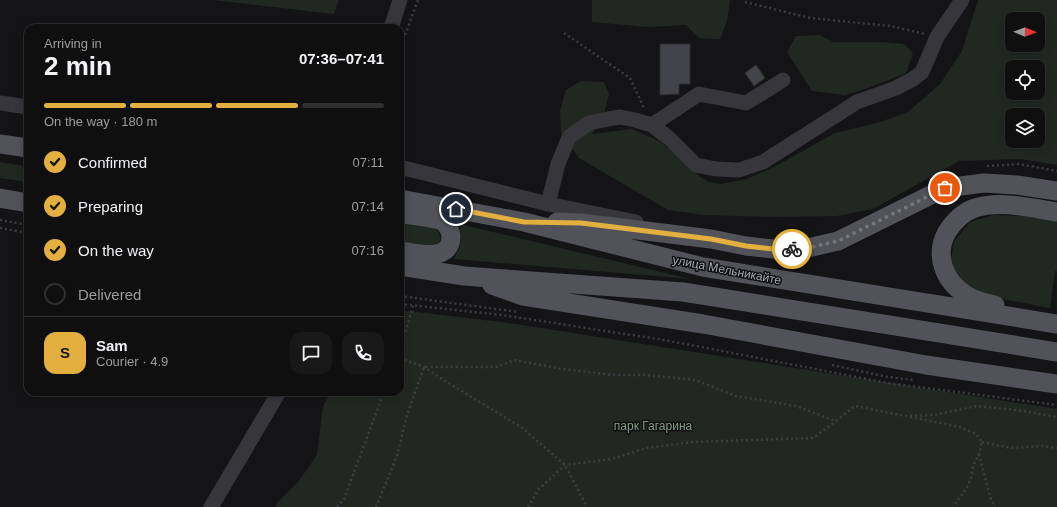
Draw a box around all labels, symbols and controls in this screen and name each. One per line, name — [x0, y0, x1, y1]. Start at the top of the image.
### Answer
north arrow — [1005, 12, 1045, 52]
map controls — [1005, 12, 1045, 148]
text: Arriving in — [44, 36, 102, 51]
text: 07:36–07:41 — [299, 50, 384, 67]
text: 2 min — [44, 51, 112, 81]
button: locate — [1005, 60, 1045, 100]
button: layers — [1005, 108, 1045, 148]
text: On the way · 180 m — [44, 114, 157, 129]
icon: check — [44, 151, 66, 173]
text: Confirmed — [78, 154, 147, 171]
text: 07:11 — [352, 155, 384, 170]
pin — [928, 171, 962, 205]
icon: bag — [934, 177, 956, 199]
pin — [439, 192, 473, 226]
icon: check — [44, 195, 66, 217]
text: Preparing — [78, 198, 143, 215]
icon: home — [445, 198, 467, 220]
text: 07:14 — [351, 199, 384, 214]
courier — [772, 229, 812, 269]
icon: bike — [781, 238, 803, 260]
icon: check — [44, 239, 66, 261]
text: On the way — [78, 242, 154, 259]
text: 07:16 — [351, 243, 384, 258]
street label: улица Мельникайте — [672, 253, 783, 287]
text: Delivered — [78, 286, 141, 303]
button: chat — [290, 332, 332, 374]
button: phone — [342, 332, 384, 374]
text: Sam — [96, 337, 128, 354]
text: S — [60, 344, 70, 361]
text: Courier · 4.9 — [96, 354, 168, 369]
park label: парк Гагарина — [614, 419, 693, 433]

